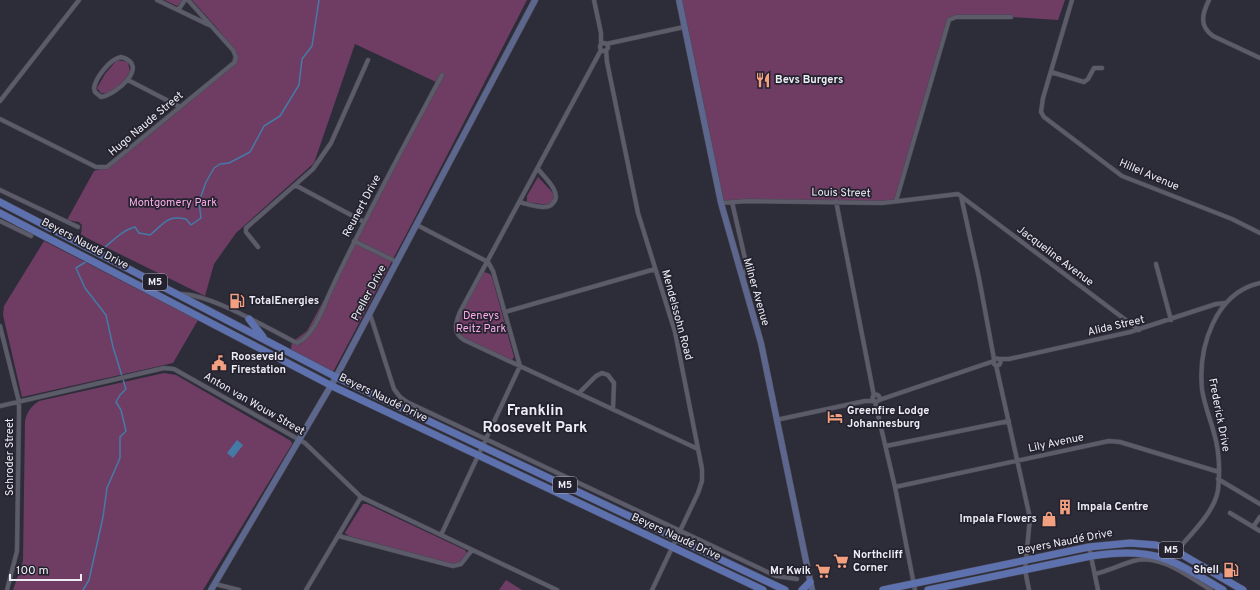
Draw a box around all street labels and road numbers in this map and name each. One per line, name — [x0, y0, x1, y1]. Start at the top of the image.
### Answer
street label: Hugo Naude Street — [106, 89, 186, 159]
street label: Hillel Avenue — [1117, 156, 1181, 194]
street label: Reunert Drive — [340, 172, 384, 240]
street label: Louis Street — [811, 185, 871, 201]
street label: Beyers Naudé Drive — [39, 215, 131, 273]
street label: Jacqueline Avenue — [1014, 223, 1096, 290]
street label: Milner Avenue — [740, 256, 772, 328]
street label: Preller Drive — [348, 262, 390, 323]
street label: Mendelssohn Road — [658, 268, 696, 362]
road number: M5 — [143, 274, 167, 290]
street label: Alida Street — [1086, 313, 1146, 339]
street label: Anton van Wouw Street — [201, 369, 307, 439]
street label: Beyers Naudé Drive — [336, 370, 430, 426]
street label: Frederick Drive — [1205, 377, 1233, 453]
street label: Schroder Street — [3, 418, 17, 496]
street label: Lily Avenue — [1027, 430, 1085, 456]
road number: M5 — [553, 477, 577, 493]
street label: Beyers Naudé Drive — [629, 510, 723, 564]
street label: Beyers Naudé Drive — [1016, 526, 1114, 558]
road number: M5 — [1159, 542, 1183, 558]

